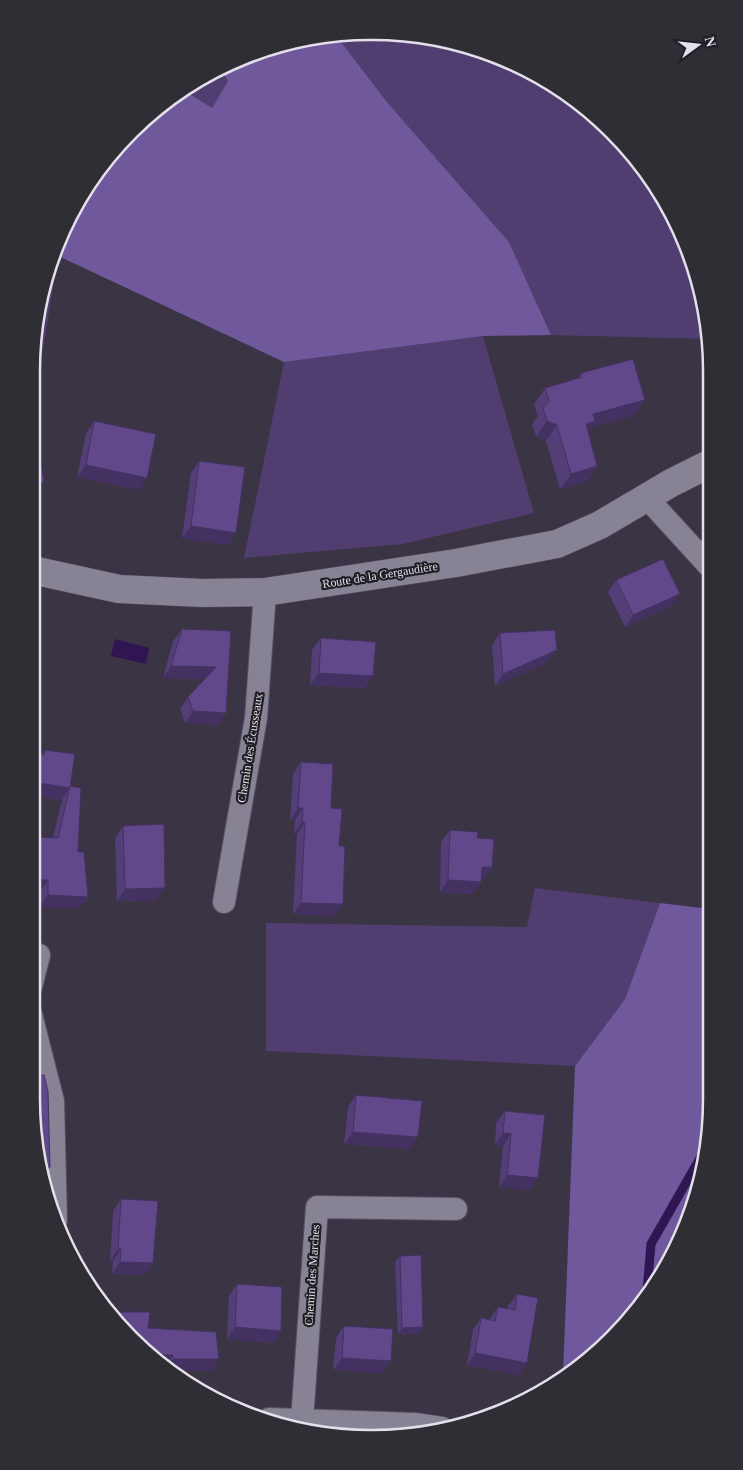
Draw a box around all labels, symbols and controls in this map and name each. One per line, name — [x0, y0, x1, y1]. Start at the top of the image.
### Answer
north arrow — [673, 20, 723, 70]
text: N — [702, 35, 719, 49]
street label: Route de la Gergaudière — [321, 559, 439, 591]
street label: Chemin des Écusseaux — [234, 692, 266, 804]
street label: Chemin des Marches — [301, 1224, 323, 1326]

